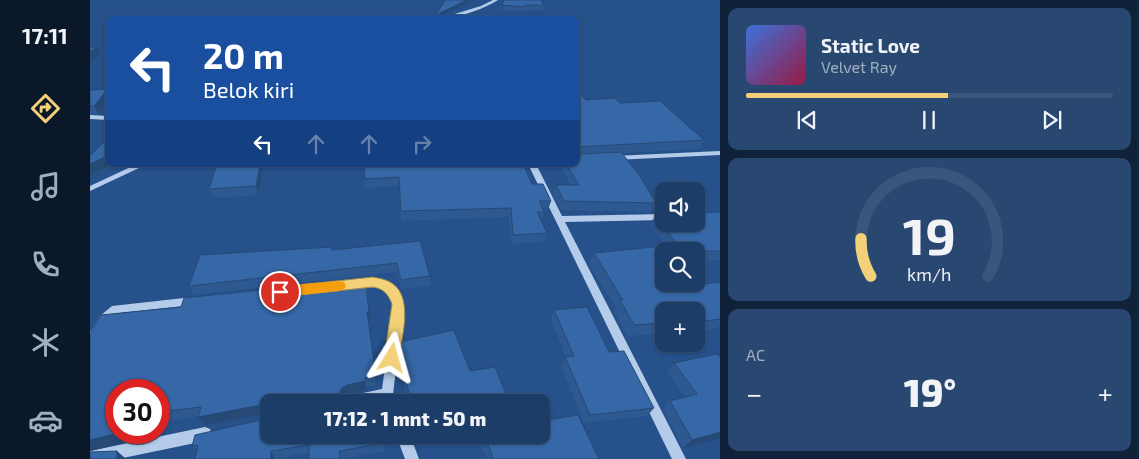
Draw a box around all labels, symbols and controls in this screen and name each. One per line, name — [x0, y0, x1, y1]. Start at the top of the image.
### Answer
text: 17:11 — [22, 22, 68, 48]
text: 20 m — [203, 34, 284, 76]
text: Static Love — [821, 34, 920, 57]
icon: left — [120, 35, 185, 100]
text: Velvet Ray — [821, 57, 897, 76]
text: Belok kiri — [203, 76, 294, 102]
icon: directions — [28, 91, 63, 126]
icon: previous — [793, 106, 821, 134]
icon: pause — [915, 106, 943, 134]
icon: next — [1038, 106, 1066, 134]
icon: left — [249, 130, 277, 158]
icon: ahead — [302, 130, 330, 158]
icon: ahead — [355, 130, 383, 158]
icon: right — [408, 130, 436, 158]
icon: music — [28, 169, 63, 204]
map controls — [655, 182, 705, 352]
button: sound — [655, 182, 705, 232]
text: 19 — [903, 203, 956, 265]
button: search — [655, 242, 705, 292]
icon: phone — [28, 247, 63, 282]
text: km/h — [907, 263, 952, 285]
pin — [259, 271, 301, 313]
icon: arrive — [266, 278, 294, 306]
button: + — [655, 302, 705, 352]
icon: climate — [28, 325, 63, 360]
position arrow — [365, 331, 417, 383]
text: AC — [746, 345, 765, 364]
text: 19° — [904, 369, 956, 415]
text: − — [746, 376, 762, 410]
text: + — [1098, 376, 1113, 410]
speed limit sign: 30 — [105, 379, 170, 444]
icon: car — [28, 403, 63, 438]
text: 17:12 · 1 mnt · 50 m — [324, 407, 486, 430]

